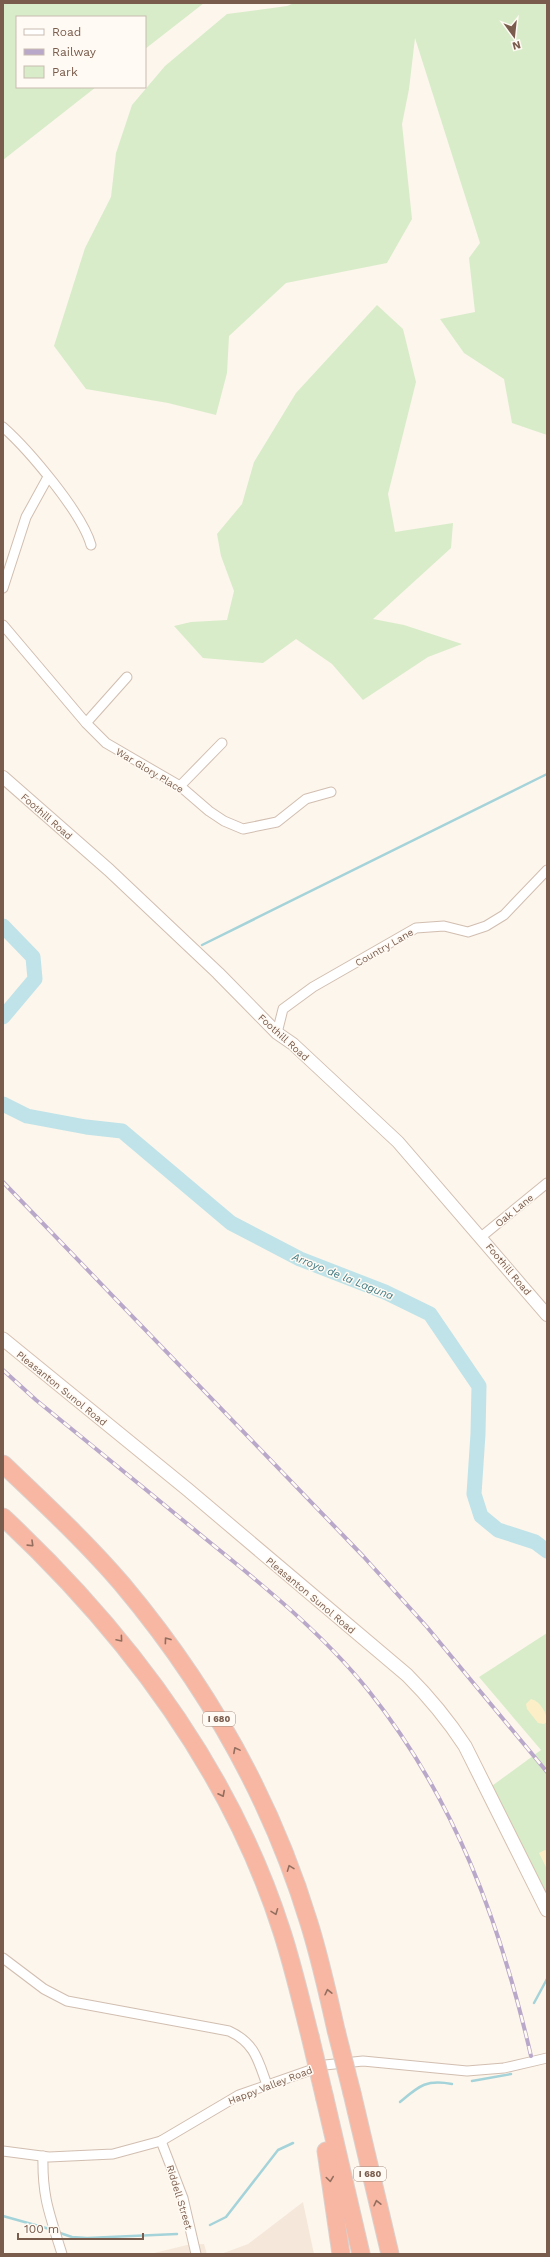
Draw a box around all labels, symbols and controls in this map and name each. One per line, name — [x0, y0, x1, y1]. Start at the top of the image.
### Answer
legend — [16, 16, 146, 88]
north arrow — [494, 16, 534, 56]
text: Road — [52, 25, 81, 39]
text: N — [511, 38, 522, 53]
text: Railway — [52, 45, 97, 59]
text: Park — [52, 65, 78, 79]
street label: War Glory Place — [114, 746, 186, 795]
street label: Foothill Road — [19, 791, 74, 842]
street label: Country Lane — [353, 926, 415, 969]
street label: Foothill Road — [256, 1012, 311, 1063]
street label: Oak Lane — [493, 1192, 536, 1229]
street label: Foothill Road — [484, 1241, 533, 1297]
water label: Arroyo de la Laguna — [289, 1250, 395, 1303]
street label: Pleasanton Sunol Road — [14, 1349, 109, 1428]
one-way arrow — [26, 1539, 34, 1547]
street label: Pleasanton Sunol Road — [264, 1555, 357, 1636]
one-way arrow — [115, 1634, 122, 1641]
one-way arrow — [164, 1637, 171, 1644]
road number: I 680 — [203, 1712, 235, 1726]
one-way arrow — [233, 1747, 240, 1754]
one-way arrow — [217, 1789, 225, 1797]
one-way arrow — [287, 1864, 295, 1871]
one-way arrow — [270, 1909, 278, 1916]
one-way arrow — [324, 1989, 332, 1995]
street label: Happy Valley Road — [227, 2064, 314, 2107]
street label: Riddell Street — [164, 2164, 195, 2231]
road number: I 680 — [354, 2167, 386, 2181]
one-way arrow — [326, 2176, 335, 2182]
one-way arrow — [373, 2200, 382, 2207]
scale bar — [18, 2215, 143, 2241]
text: 100 m — [24, 2222, 59, 2236]

